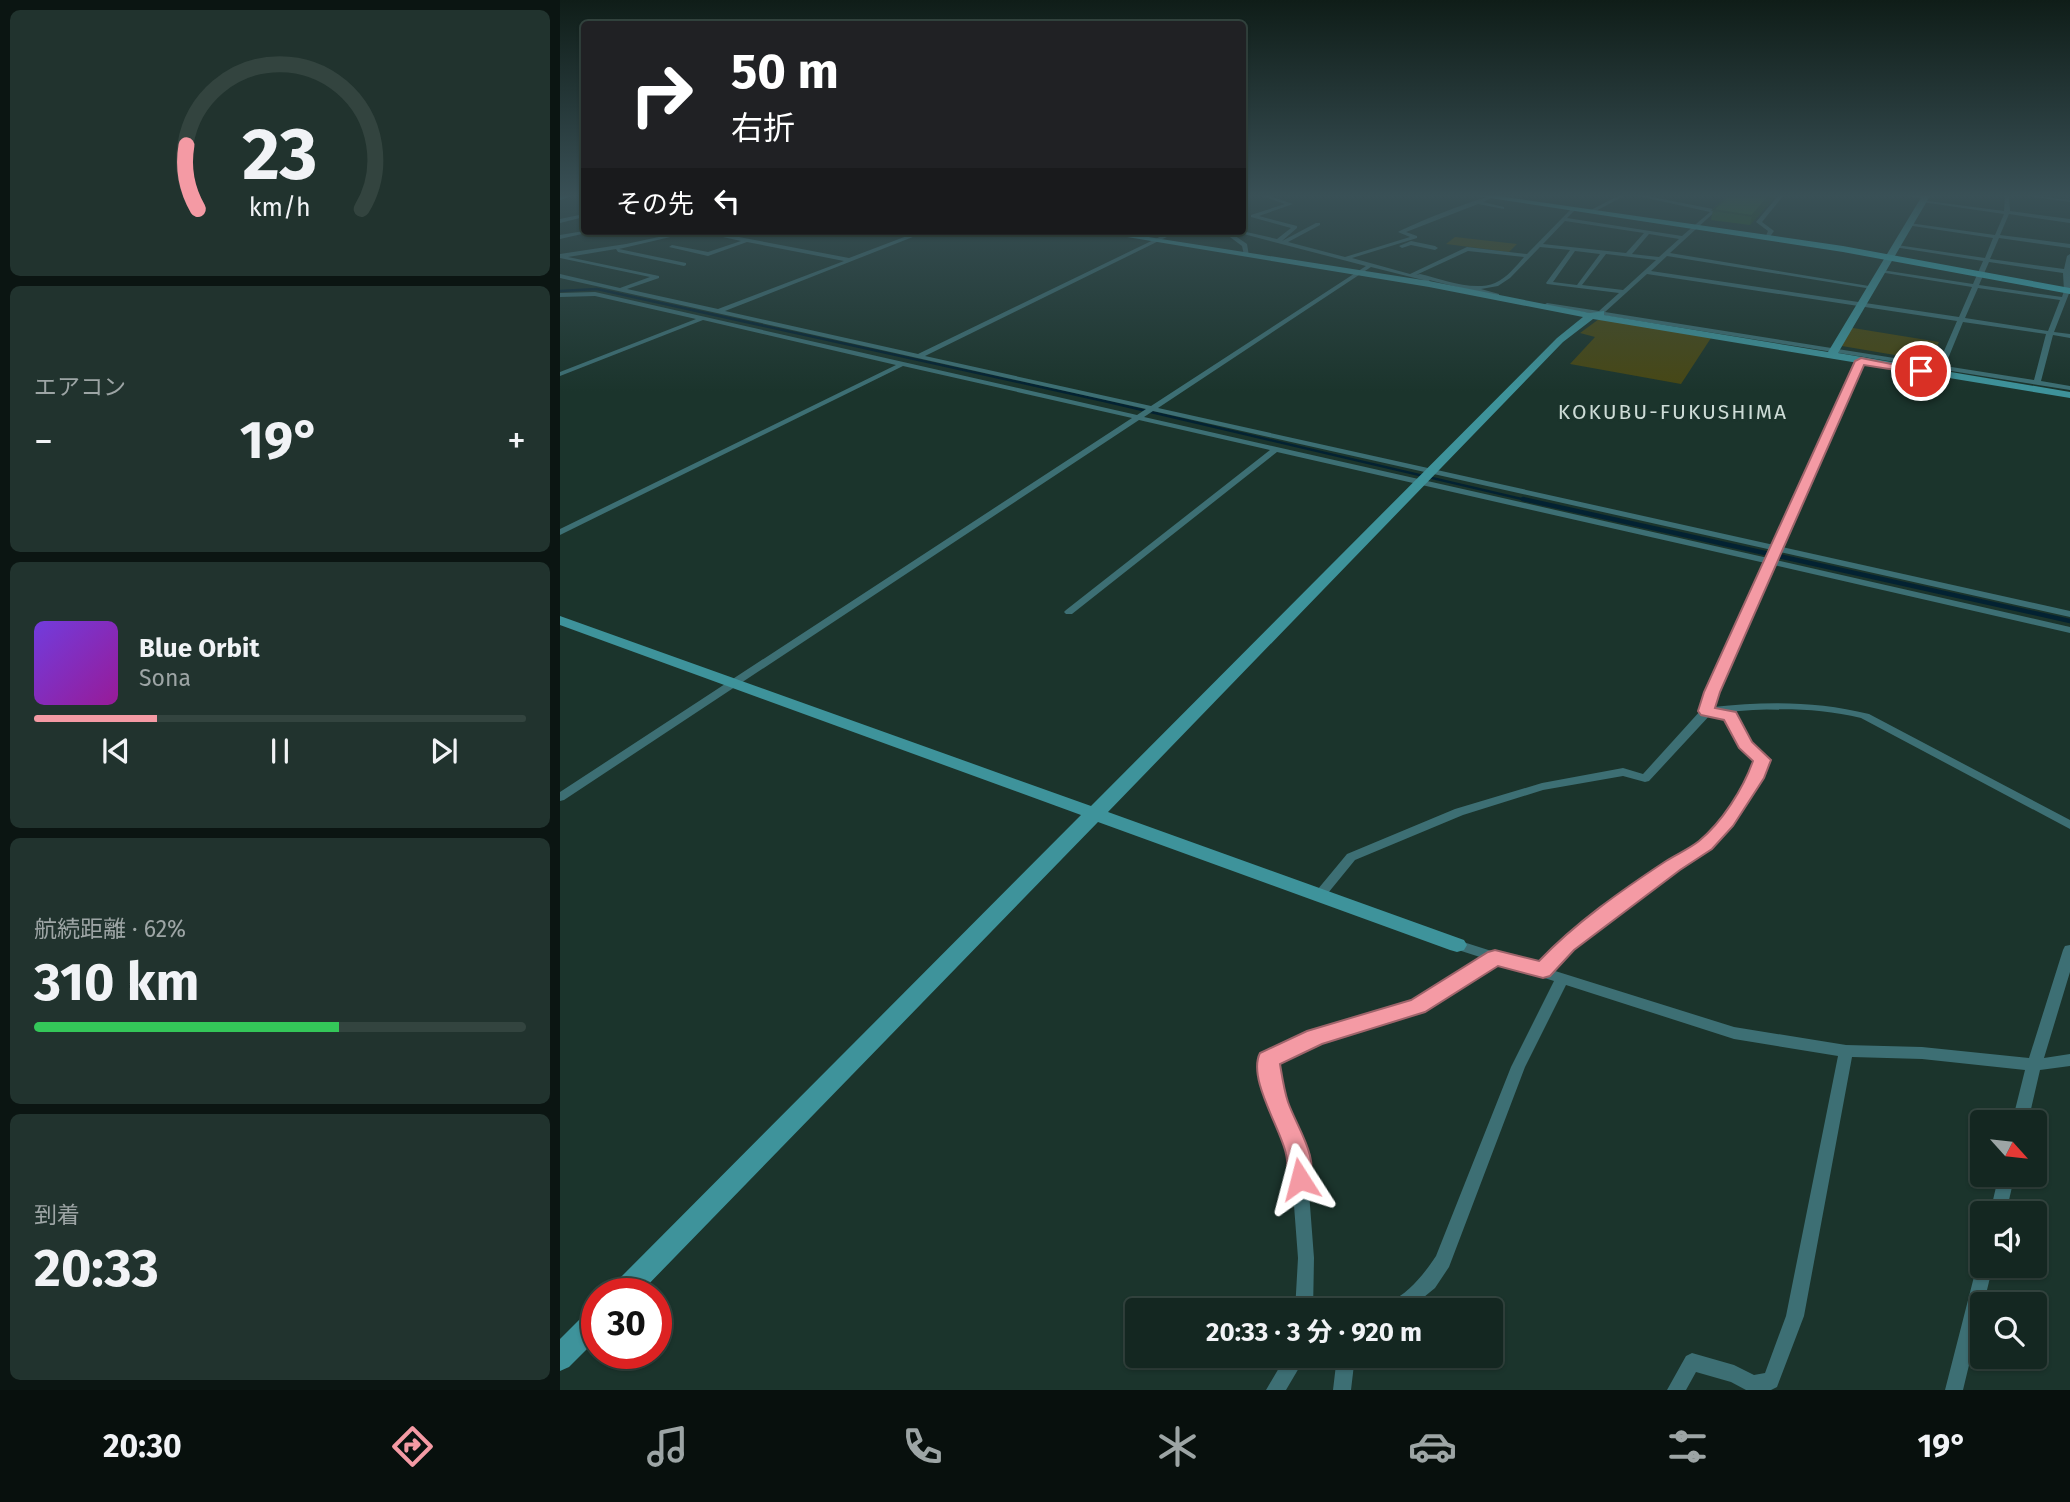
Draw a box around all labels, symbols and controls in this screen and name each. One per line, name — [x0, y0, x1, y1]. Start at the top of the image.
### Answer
text: 50 m — [731, 42, 839, 101]
icon: right — [616, 49, 707, 140]
text: 右折 — [731, 109, 795, 147]
text: 23 — [242, 111, 318, 198]
icon: left — [708, 182, 746, 220]
text: その先 — [616, 189, 694, 220]
text: km/h — [249, 193, 311, 223]
pin — [1891, 341, 1951, 401]
icon: arrive — [1902, 352, 1940, 390]
text: エアコン — [34, 373, 126, 401]
district label: KOKUBU-FUKUSHIMA — [1558, 399, 1788, 425]
text: 19° — [240, 409, 320, 472]
text: − — [34, 418, 53, 464]
text: + — [507, 418, 526, 464]
text: Blue Orbit — [139, 633, 259, 664]
text: Sona — [139, 664, 191, 692]
icon: previous — [97, 732, 135, 770]
icon: pause — [261, 732, 299, 770]
icon: next — [425, 732, 463, 770]
text: 航続距離 · 62% — [34, 915, 186, 943]
text: 310 km — [34, 951, 199, 1014]
north arrow — [1970, 1110, 2048, 1186]
map controls — [1970, 1110, 2047, 1369]
position arrow — [1263, 1142, 1337, 1216]
text: 到着 — [34, 1201, 80, 1229]
button: sound — [1970, 1201, 2047, 1278]
text: 20:33 — [34, 1237, 159, 1300]
speed limit sign: 30 — [581, 1278, 672, 1369]
button: search — [1970, 1292, 2047, 1369]
text: 20:33 · 3 分 · 920 m — [1206, 1317, 1422, 1348]
icon: directions — [388, 1422, 437, 1471]
icon: music — [643, 1422, 692, 1471]
icon: phone — [898, 1422, 947, 1471]
icon: climate — [1153, 1422, 1202, 1471]
icon: car — [1408, 1422, 1457, 1471]
icon: filters — [1663, 1422, 1712, 1471]
text: 20:30 — [103, 1427, 182, 1465]
text: 19° — [1917, 1427, 1967, 1465]

